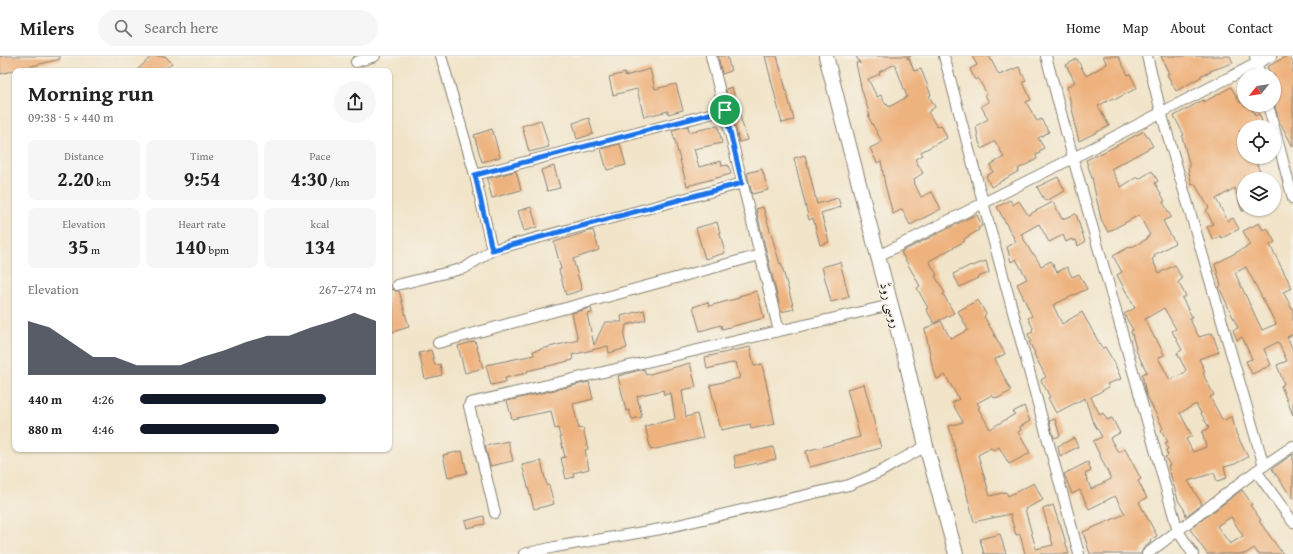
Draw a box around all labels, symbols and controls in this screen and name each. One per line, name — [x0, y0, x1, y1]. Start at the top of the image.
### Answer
search box — [98, 10, 378, 46]
text: Milers — [20, 14, 74, 42]
icon: search — [112, 17, 134, 39]
text: Search here — [144, 17, 218, 38]
text: Home — [1066, 18, 1101, 38]
text: Map — [1123, 18, 1148, 38]
text: About — [1170, 18, 1206, 38]
text: Contact — [1228, 18, 1273, 38]
north arrow — [1237, 68, 1281, 112]
map controls — [1237, 68, 1281, 216]
text: Morning run — [28, 77, 154, 109]
button: share — [334, 81, 376, 123]
pin — [708, 93, 742, 127]
icon: arrive — [714, 99, 736, 121]
text: 09:38 · 5 × 440 m — [28, 108, 114, 127]
button: locate — [1237, 120, 1281, 164]
text: Distance — [64, 148, 104, 164]
text: Time — [190, 148, 214, 164]
text: Pace — [309, 148, 331, 164]
text: 2.20 — [57, 164, 94, 193]
text: 9:54 — [184, 164, 220, 193]
text: 4:30 — [291, 164, 327, 193]
button: layers — [1237, 172, 1281, 216]
text: km — [94, 174, 111, 190]
text: /km — [327, 174, 349, 190]
text: Elevation — [62, 216, 106, 232]
text: Heart rate — [178, 216, 226, 232]
text: kcal — [311, 216, 329, 232]
text: 35 — [68, 232, 89, 261]
text: 140 — [175, 232, 206, 261]
text: 134 — [304, 232, 336, 261]
text: m — [89, 242, 100, 258]
text: bpm — [206, 242, 229, 258]
text: Elevation — [28, 280, 79, 299]
text: 267–274 m — [319, 280, 376, 299]
street label: روسی روڈ — [875, 280, 907, 330]
text: 440 m — [28, 390, 62, 409]
text: 4:26 — [92, 390, 114, 409]
text: 880 m — [28, 420, 62, 439]
text: 4:46 — [92, 420, 114, 439]

